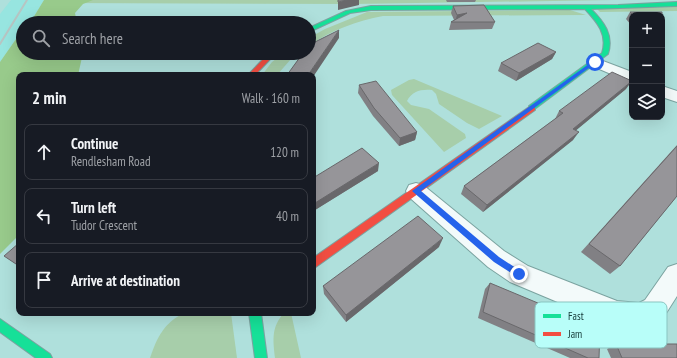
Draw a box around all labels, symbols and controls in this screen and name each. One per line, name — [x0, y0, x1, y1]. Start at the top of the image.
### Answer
map controls — [629, 12, 665, 120]
button: + — [629, 12, 665, 48]
search box — [16, 16, 316, 60]
icon: search — [30, 27, 52, 49]
text: Search here — [62, 29, 123, 48]
button: − — [629, 48, 665, 84]
route start — [586, 53, 604, 71]
button: layers — [629, 84, 665, 120]
text: 2 min — [32, 87, 66, 109]
text: Walk · 160 m — [242, 90, 300, 107]
text: Continue — [71, 134, 118, 153]
icon: ahead — [33, 141, 55, 163]
text: 120 m — [270, 144, 299, 161]
text: Rendlesham Road — [71, 153, 151, 170]
text: Turn left — [71, 198, 116, 217]
icon: left — [33, 205, 55, 227]
text: 40 m — [276, 208, 299, 225]
text: Tudor Crescent — [71, 217, 137, 234]
route end — [510, 265, 528, 283]
icon: arrive — [33, 269, 55, 291]
text: Arrive at destination — [71, 271, 180, 290]
legend — [535, 302, 667, 348]
text: Fast — [568, 309, 584, 323]
text: Jam — [567, 327, 582, 341]

